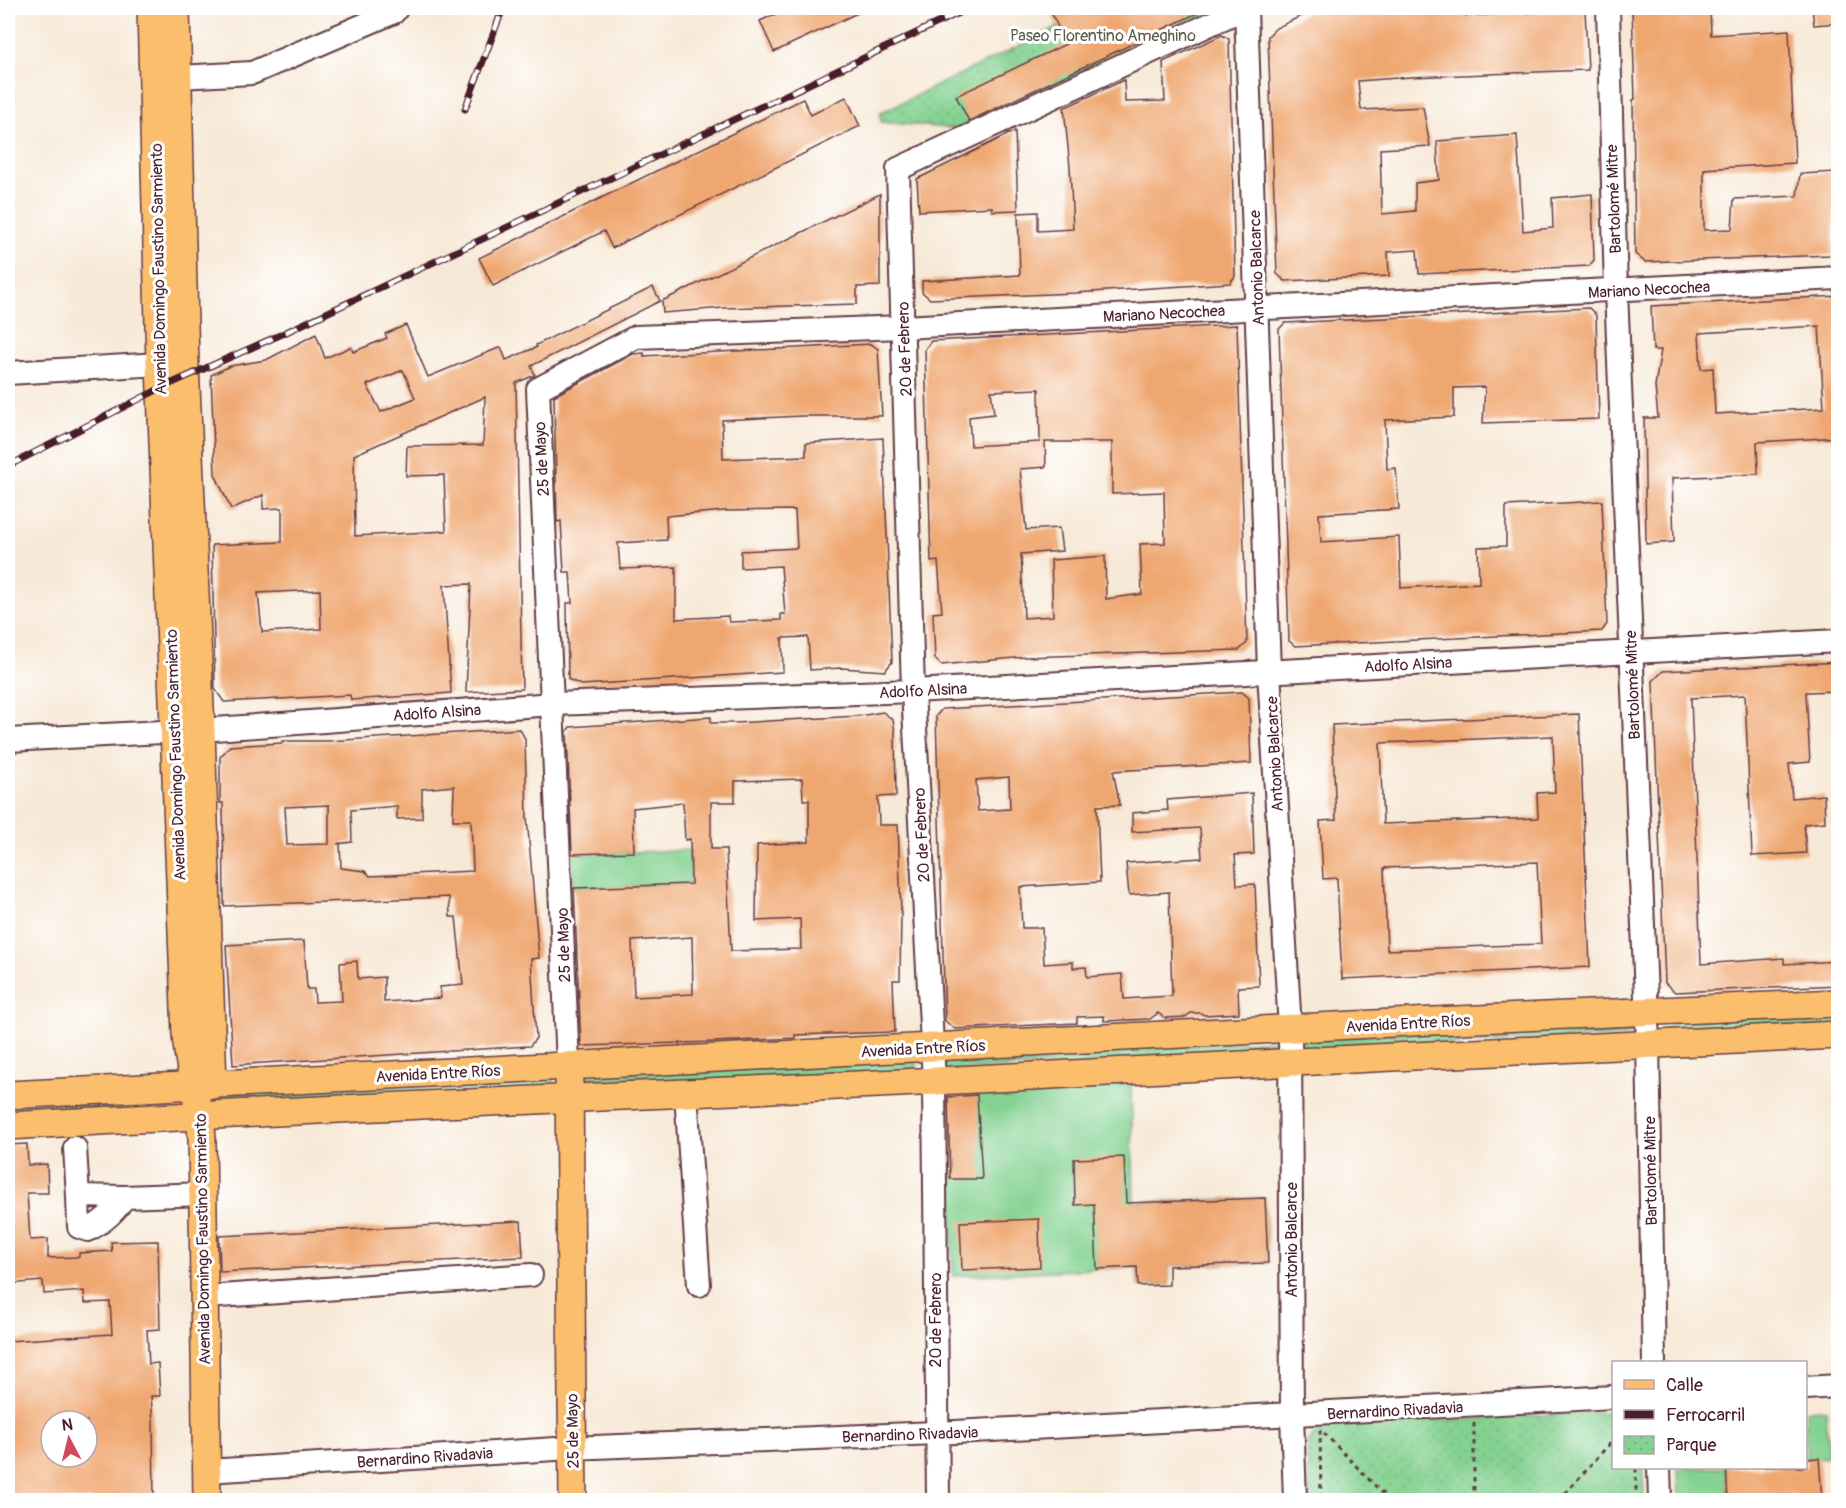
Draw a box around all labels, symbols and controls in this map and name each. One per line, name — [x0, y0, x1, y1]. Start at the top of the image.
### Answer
park label: Paseo Florentino Ameghino — [1010, 26, 1196, 46]
street label: Avenida Domingo Faustino Sarmiento — [147, 143, 171, 395]
street label: Bartolomé Mitre — [1602, 144, 1626, 254]
street label: Antonio Balcarce — [1245, 210, 1269, 326]
street label: Mariano Necochea — [1587, 277, 1711, 303]
street label: 20 de Febrero — [893, 301, 917, 397]
street label: Mariano Necochea — [1102, 301, 1226, 327]
street label: 25 de Mayo — [530, 421, 554, 497]
street label: Avenida Domingo Faustino Sarmiento — [162, 628, 190, 881]
street label: Bartolomé Mitre — [1621, 630, 1645, 740]
street label: Adolfo Alsina — [1363, 653, 1453, 677]
street label: Adolfo Alsina — [878, 679, 968, 703]
street label: Antonio Balcarce — [1262, 696, 1288, 812]
street label: Adolfo Alsina — [392, 700, 482, 726]
street label: 20 de Febrero — [910, 787, 934, 883]
street label: 25 de Mayo — [553, 907, 575, 983]
street label: Avenida Entre Ríos — [1345, 1011, 1471, 1037]
street label: Avenida Entre Ríos — [860, 1036, 986, 1062]
street label: Avenida Entre Ríos — [375, 1061, 501, 1087]
street label: Avenida Domingo Faustino Sarmiento — [191, 1113, 215, 1365]
street label: Bartolomé Mitre — [1640, 1116, 1662, 1226]
street label: Antonio Balcarce — [1282, 1182, 1302, 1298]
street label: 20 de Febrero — [926, 1272, 946, 1367]
legend — [1612, 1361, 1807, 1469]
text: Calle — [1666, 1374, 1703, 1397]
street label: 25 de Mayo — [562, 1393, 584, 1469]
street label: Bernardino Rivadavia — [1326, 1397, 1464, 1425]
text: Ferrocarril — [1666, 1404, 1745, 1427]
north arrow — [39, 1409, 99, 1469]
text: N — [61, 1414, 74, 1436]
street label: Bernardino Rivadavia — [841, 1423, 979, 1447]
text: Parque — [1666, 1434, 1716, 1457]
street label: Bernardino Rivadavia — [356, 1443, 494, 1473]

